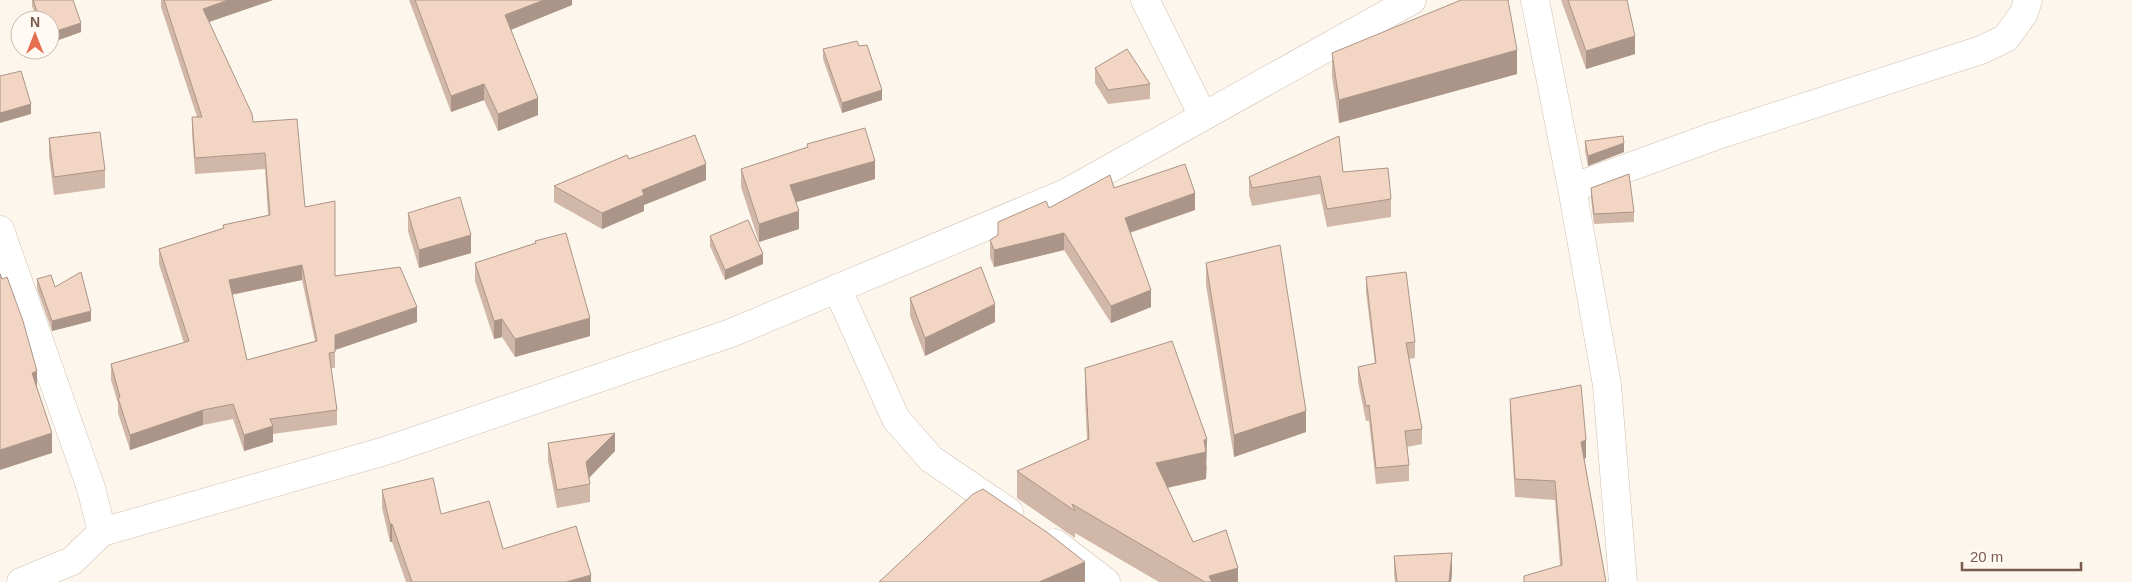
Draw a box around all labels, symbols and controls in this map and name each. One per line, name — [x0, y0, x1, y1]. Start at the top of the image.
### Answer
north arrow — [10, 10, 60, 60]
text: N — [30, 14, 40, 30]
scale bar — [1962, 540, 2081, 572]
text: 20 m — [1970, 548, 2003, 565]

